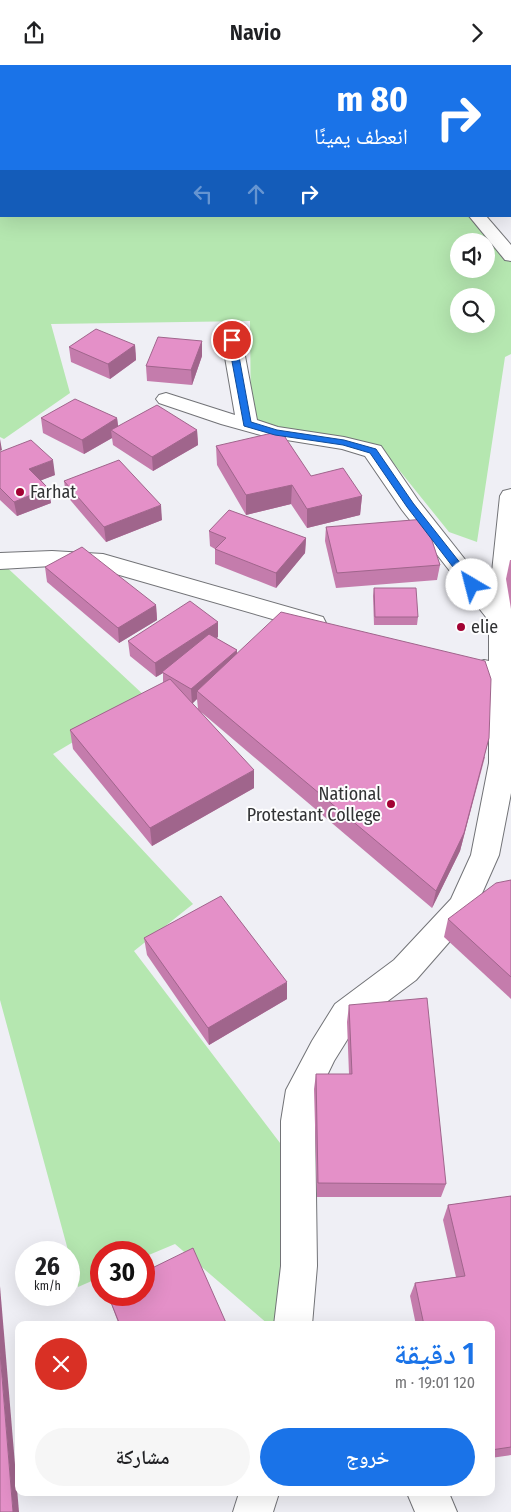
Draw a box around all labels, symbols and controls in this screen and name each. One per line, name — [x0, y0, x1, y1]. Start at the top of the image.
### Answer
icon: share — [20, 19, 48, 47]
text: Navio — [230, 19, 281, 46]
icon: forward — [463, 19, 491, 47]
text: 80 m — [336, 78, 408, 120]
icon: right — [426, 85, 491, 150]
text: انعطف يمينًا — [314, 123, 408, 150]
icon: left — [189, 180, 217, 208]
icon: ahead — [242, 180, 270, 208]
icon: right — [295, 180, 323, 208]
map controls — [450, 233, 495, 333]
button: sound — [450, 233, 495, 278]
button: search — [450, 288, 495, 333]
pin — [211, 319, 253, 361]
icon: arrive — [218, 326, 246, 354]
place label: Farhat — [30, 481, 76, 503]
marker: Farhat — [14, 486, 26, 498]
position arrow — [445, 558, 497, 610]
place label: elie — [471, 616, 498, 638]
marker: elie — [455, 621, 467, 633]
place label: National Protestant College — [247, 783, 381, 826]
marker: National Protestant College — [385, 798, 397, 810]
speed limit sign: 30 — [90, 1241, 155, 1306]
text: 26 — [35, 1252, 60, 1282]
text: km/h — [34, 1279, 61, 1293]
text: 1 دقيقة — [394, 1336, 475, 1372]
button: close — [35, 1338, 87, 1390]
text: 120 m · 19:01 — [395, 1373, 475, 1392]
button: مشاركة — [35, 1428, 250, 1486]
button: خروج — [260, 1428, 475, 1486]

